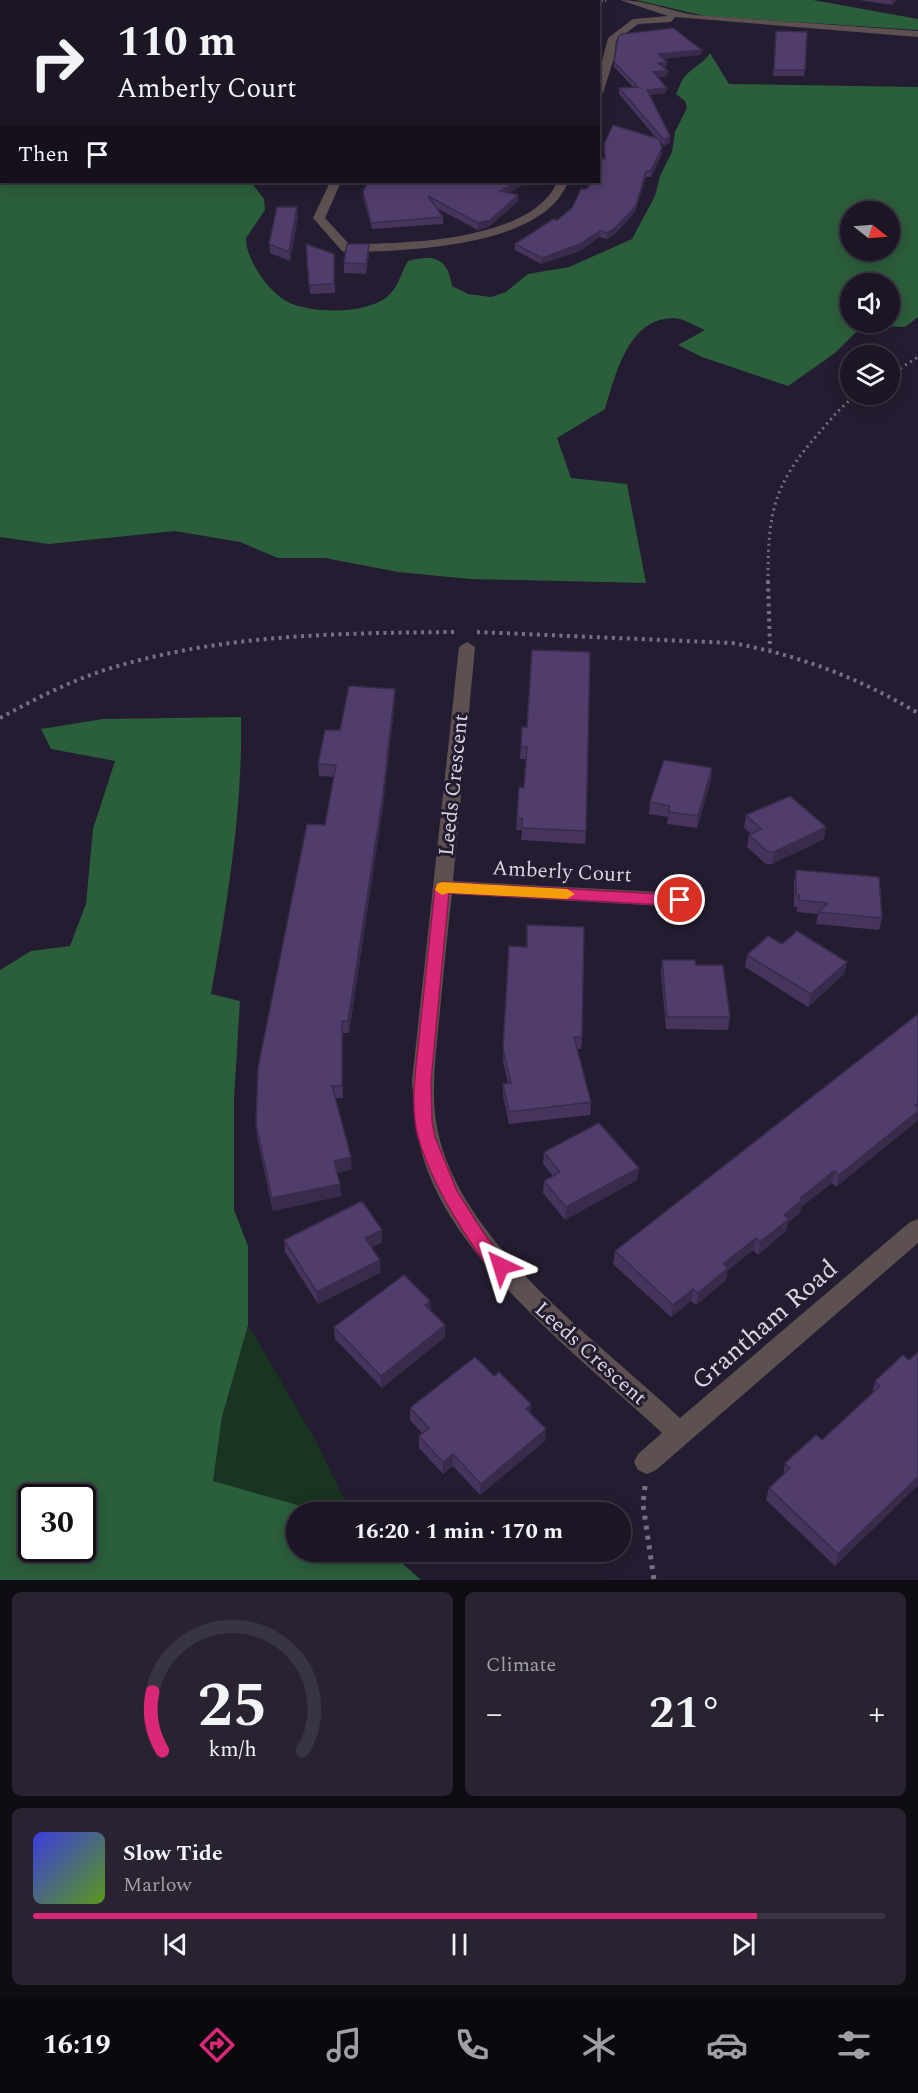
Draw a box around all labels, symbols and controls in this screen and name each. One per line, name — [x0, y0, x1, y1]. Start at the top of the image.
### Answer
text: 110 m — [117, 11, 236, 74]
icon: right — [18, 24, 96, 102]
text: Amberly Court — [117, 68, 297, 110]
text: Then — [18, 138, 69, 171]
icon: arrive — [81, 138, 114, 171]
north arrow — [840, 201, 900, 261]
map controls — [840, 201, 900, 405]
button: sound — [840, 273, 900, 333]
button: layers — [840, 345, 900, 405]
street label: Leeds Crescent — [431, 713, 477, 858]
street label: Amberly Court — [491, 852, 632, 892]
pin — [654, 874, 705, 925]
icon: arrive — [663, 883, 696, 916]
position arrow — [469, 1234, 533, 1298]
street label: Grantham Road — [683, 1250, 847, 1400]
street label: Leeds Crescent — [527, 1294, 654, 1413]
speed limit sign: 30 — [18, 1484, 96, 1562]
text: 16:20 · 1 min · 170 m — [354, 1515, 563, 1548]
text: Climate — [486, 1650, 556, 1680]
text: 25 — [197, 1659, 268, 1754]
text: 21° — [649, 1679, 722, 1748]
text: − — [486, 1689, 503, 1739]
text: + — [869, 1689, 885, 1739]
text: km/h — [208, 1733, 257, 1766]
text: Slow Tide — [123, 1837, 223, 1870]
text: Marlow — [123, 1870, 192, 1900]
icon: previous — [159, 1928, 192, 1961]
icon: pause — [443, 1928, 476, 1961]
icon: next — [727, 1928, 760, 1961]
text: 16:19 — [43, 2024, 111, 2066]
icon: directions — [196, 2024, 238, 2066]
icon: music — [323, 2024, 365, 2066]
icon: phone — [451, 2024, 493, 2066]
icon: climate — [578, 2024, 620, 2066]
icon: car — [706, 2024, 748, 2066]
icon: filters — [833, 2024, 875, 2066]

